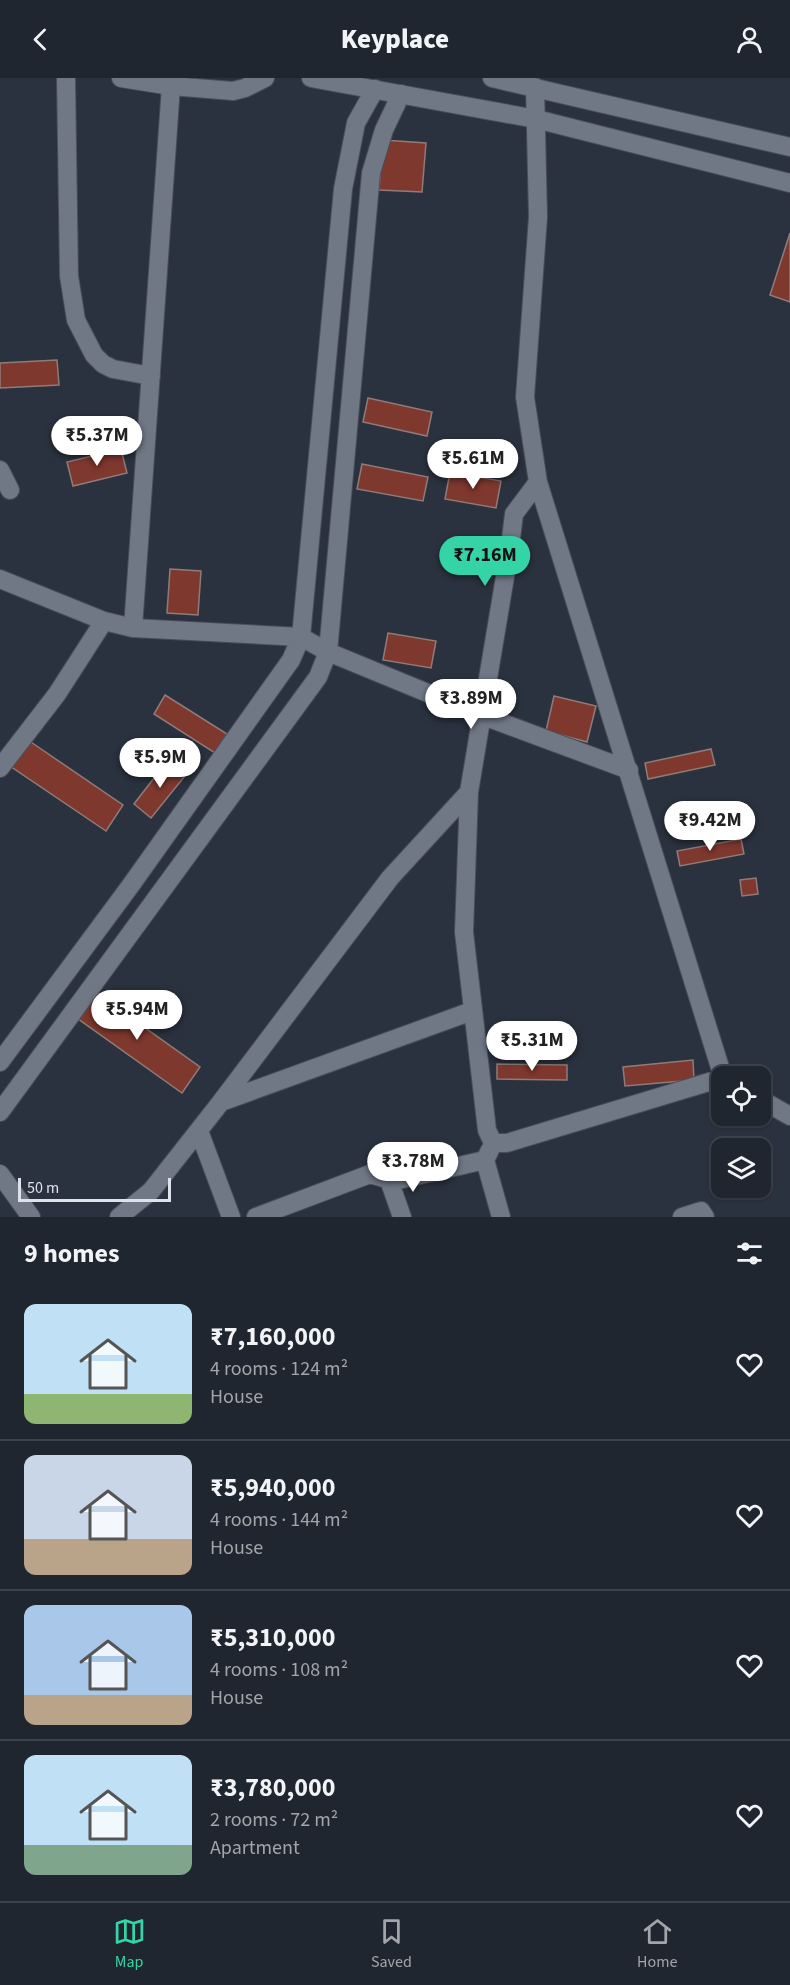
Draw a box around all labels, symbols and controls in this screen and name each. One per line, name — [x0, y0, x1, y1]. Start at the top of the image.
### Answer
text: Keyplace — [341, 20, 449, 59]
icon: back — [24, 23, 57, 56]
icon: person — [733, 23, 766, 56]
pin: ₹5.37M — [48, 416, 146, 467]
text: ₹5.37M — [65, 421, 129, 449]
pin: ₹5.61M — [424, 439, 522, 490]
text: ₹5.61M — [441, 444, 505, 472]
pin: ₹7.16M — [436, 536, 534, 587]
text: ₹7.16M — [453, 541, 517, 569]
pin: ₹3.89M — [422, 679, 520, 730]
text: ₹3.89M — [439, 684, 503, 712]
pin: ₹5.9M — [118, 738, 202, 789]
text: ₹5.9M — [134, 743, 186, 771]
pin: ₹9.42M — [661, 801, 759, 852]
text: ₹9.42M — [678, 806, 742, 834]
pin: ₹5.94M — [88, 990, 186, 1041]
text: ₹5.94M — [105, 995, 169, 1023]
pin: ₹5.31M — [483, 1021, 581, 1072]
text: ₹5.31M — [500, 1026, 564, 1054]
map controls — [711, 1066, 771, 1198]
button: locate — [711, 1066, 771, 1126]
button: layers — [711, 1138, 771, 1198]
pin: ₹3.78M — [364, 1142, 462, 1193]
text: ₹3.78M — [381, 1147, 445, 1175]
scale bar — [18, 1175, 171, 1202]
text: 50 m — [27, 1177, 59, 1199]
text: 9 homes — [24, 1235, 119, 1272]
icon: filters — [733, 1237, 766, 1270]
text: ₹7,160,000 — [210, 1318, 335, 1355]
icon: home — [72, 1328, 144, 1400]
icon: heart — [733, 1348, 766, 1381]
text: 4 rooms · 124 m² — [210, 1355, 348, 1383]
text: House — [210, 1383, 263, 1411]
text: ₹5,940,000 — [210, 1469, 335, 1506]
icon: home — [72, 1479, 144, 1551]
icon: heart — [733, 1499, 766, 1532]
text: 4 rooms · 144 m² — [210, 1506, 348, 1534]
text: House — [210, 1534, 263, 1562]
text: ₹5,310,000 — [210, 1619, 335, 1656]
icon: home — [72, 1629, 144, 1701]
icon: heart — [733, 1649, 766, 1682]
text: 4 rooms · 108 m² — [210, 1656, 348, 1684]
text: House — [210, 1684, 263, 1712]
text: ₹3,780,000 — [210, 1769, 335, 1806]
icon: home — [72, 1779, 144, 1851]
icon: heart — [733, 1799, 766, 1832]
text: 2 rooms · 72 m² — [210, 1806, 338, 1834]
text: Apartment — [210, 1834, 300, 1862]
tab: Map — [113, 1915, 146, 1973]
tab: Saved — [371, 1915, 412, 1973]
tab: Home — [637, 1915, 677, 1973]

